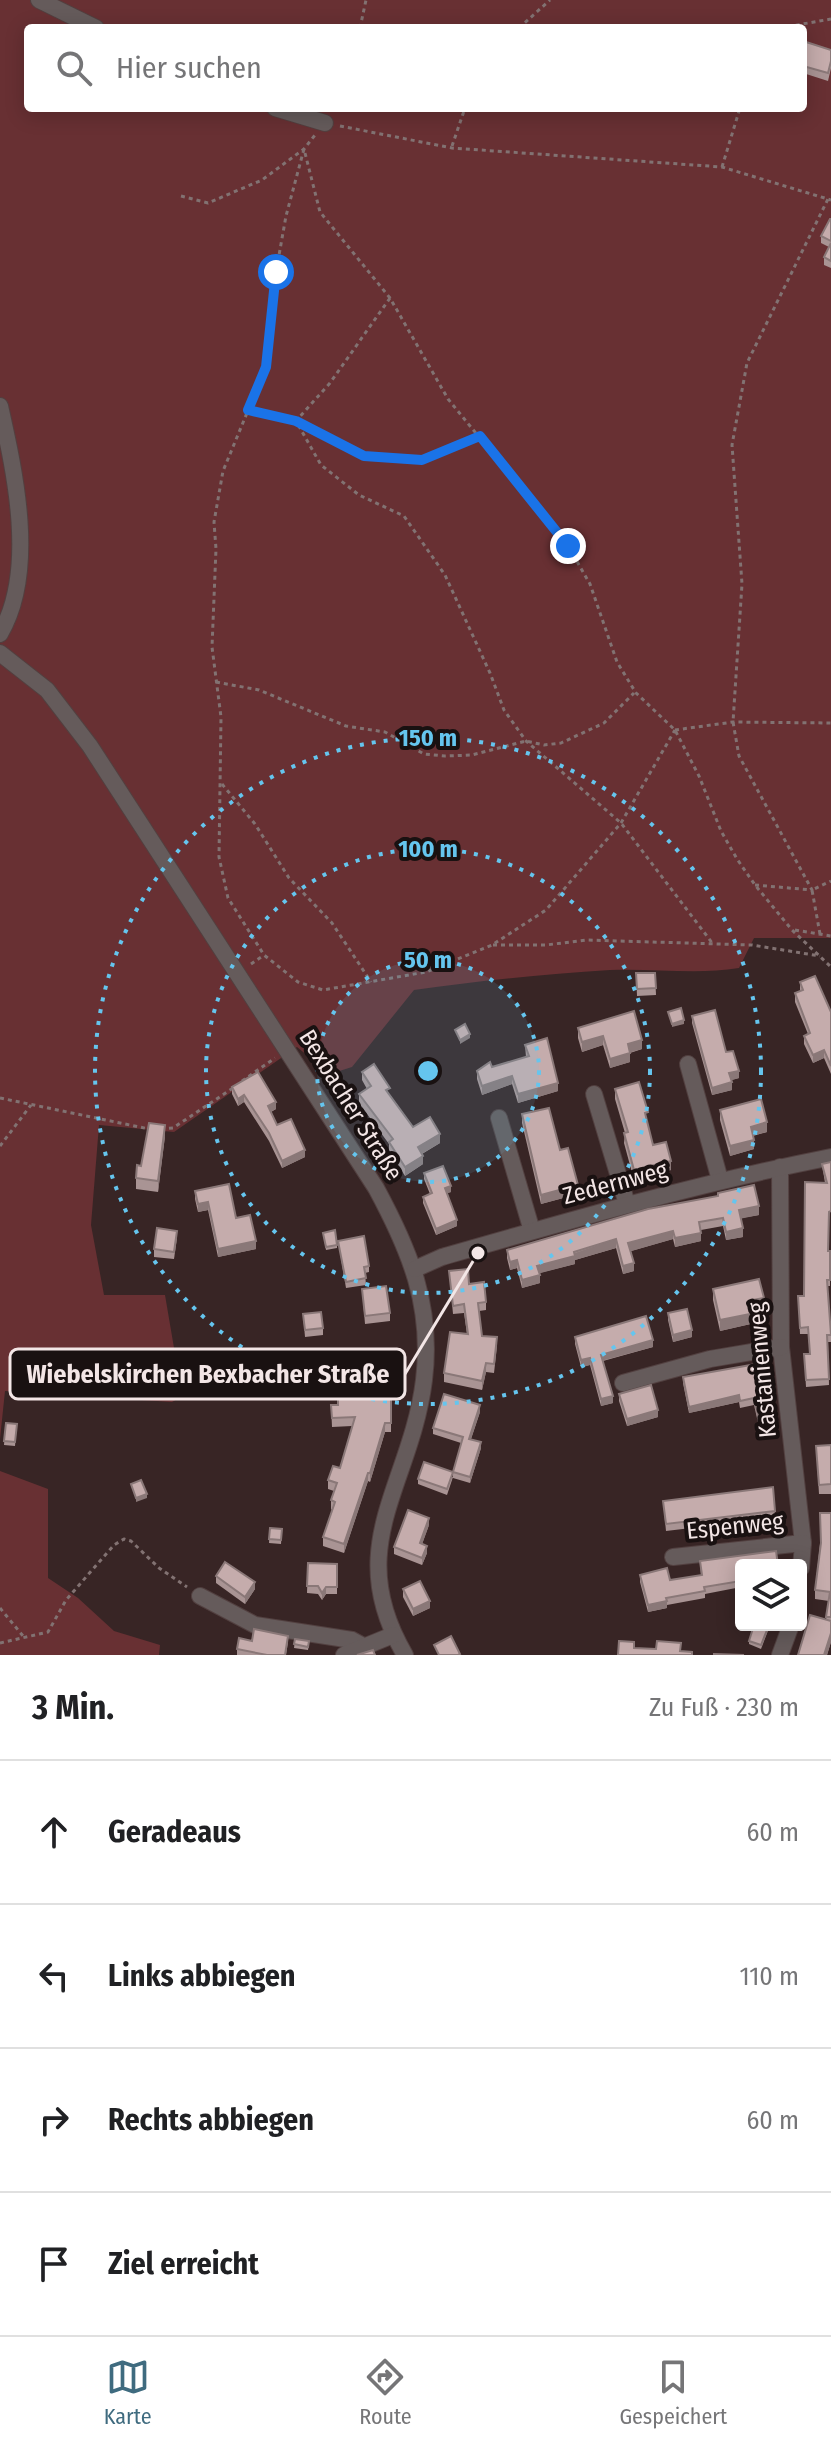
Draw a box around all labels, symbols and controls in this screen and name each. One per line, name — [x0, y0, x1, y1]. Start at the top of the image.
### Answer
search box — [24, 24, 807, 112]
icon: search — [52, 46, 96, 90]
text: Hier suchen — [116, 50, 262, 86]
route start — [258, 254, 294, 290]
route end — [550, 528, 586, 564]
text: 150 m — [399, 724, 457, 752]
text: 100 m — [398, 835, 458, 863]
text: 50 m — [404, 946, 452, 974]
street label: Bexbacher Straße — [293, 1025, 409, 1185]
centre of rings — [414, 1057, 442, 1085]
street label: Zedernweg — [560, 1155, 671, 1210]
street label: Kastanienweg — [742, 1300, 782, 1439]
callout: Wiebelskirchen Bexbacher Straße — [10, 1349, 405, 1399]
text: Wiebelskirchen Bexbacher Straße — [26, 1359, 390, 1390]
street label: Espenweg — [685, 1507, 786, 1545]
map controls — [735, 1559, 807, 1631]
button: layers — [735, 1559, 807, 1631]
text: 3 Min. — [32, 1687, 114, 1728]
text: Zu Fuß · 230 m — [649, 1692, 799, 1723]
icon: ahead — [32, 1810, 76, 1854]
text: Geradeaus — [108, 1814, 241, 1850]
text: 60 m — [746, 1817, 799, 1848]
icon: left — [32, 1954, 76, 1998]
text: Links abbiegen — [108, 1958, 296, 1994]
text: 110 m — [739, 1961, 799, 1992]
icon: right — [32, 2098, 76, 2142]
text: Rechts abbiegen — [108, 2102, 314, 2138]
text: 60 m — [746, 2105, 799, 2136]
icon: arrive — [32, 2242, 76, 2286]
text: Ziel erreicht — [108, 2246, 259, 2282]
tab: Karte — [104, 2355, 152, 2430]
tab: Route — [359, 2355, 412, 2430]
tab: Gespeichert — [619, 2355, 727, 2430]

